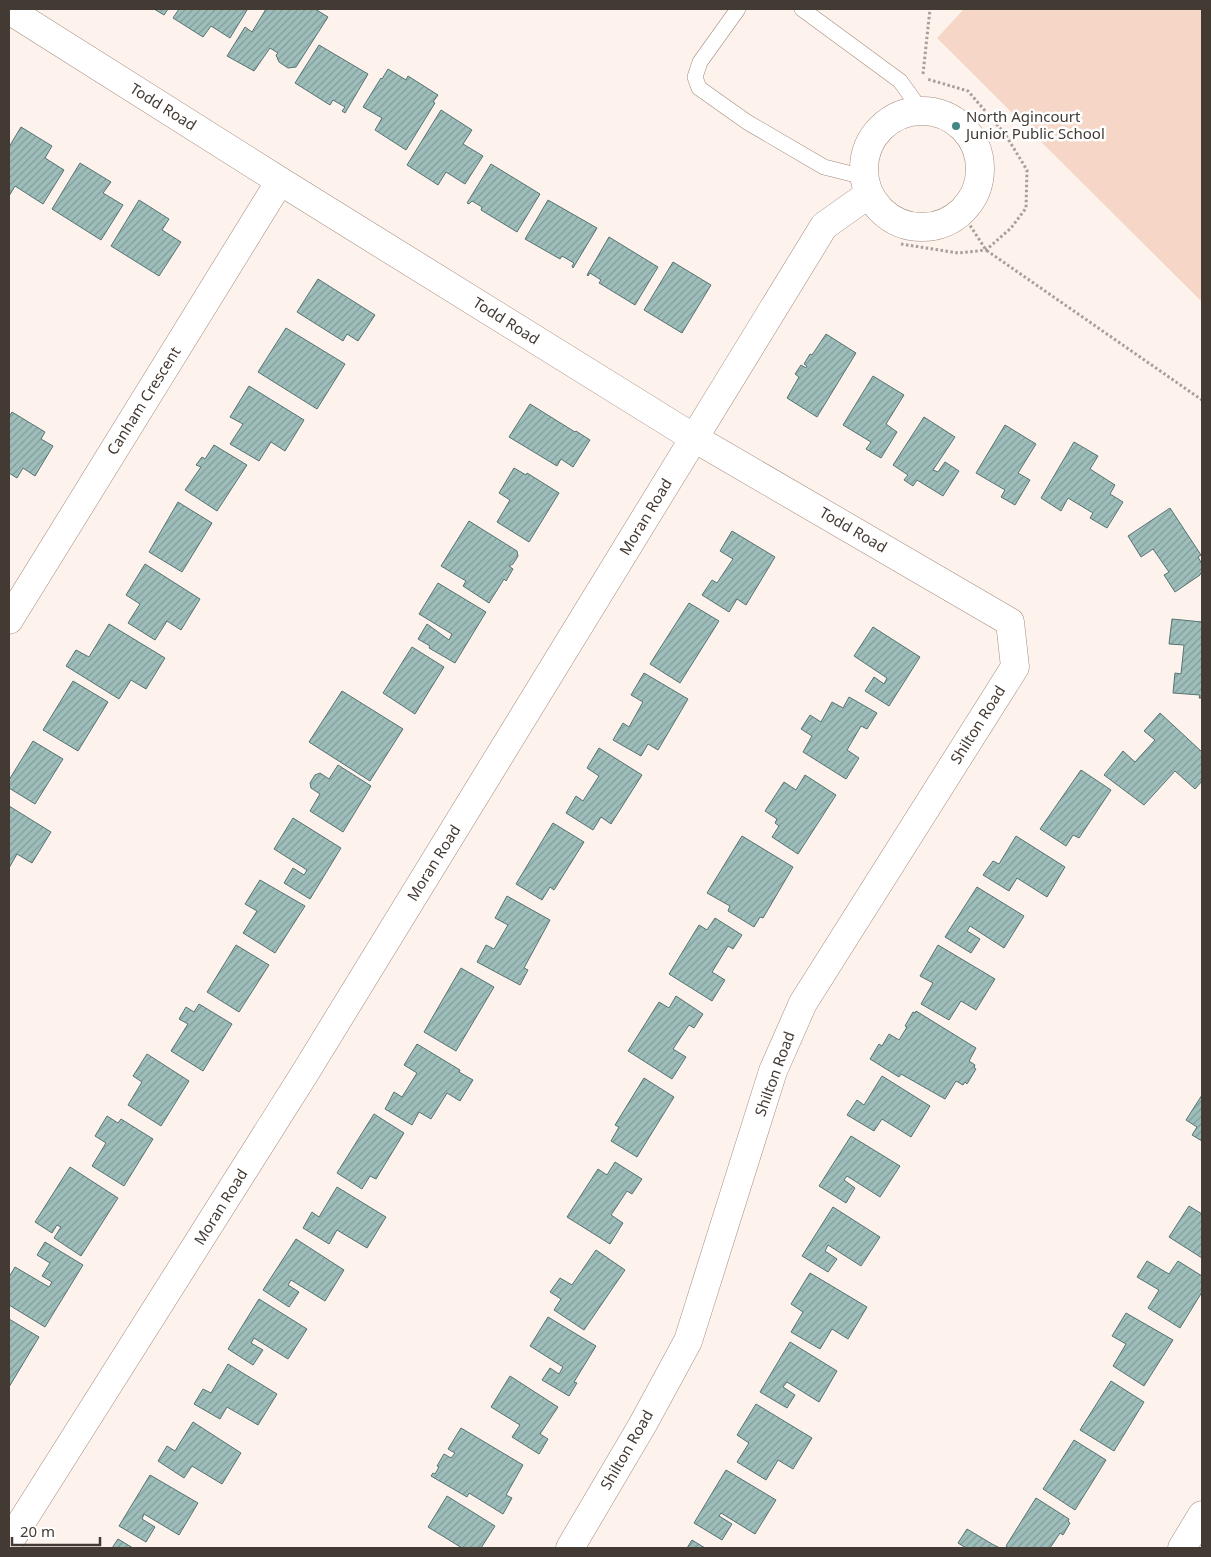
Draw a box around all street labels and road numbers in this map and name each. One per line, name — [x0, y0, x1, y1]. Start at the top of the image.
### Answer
street label: Todd Road — [127, 78, 201, 134]
street label: Todd Road — [470, 292, 544, 348]
street label: Canham Crescent — [102, 342, 185, 458]
street label: Moran Road — [614, 474, 676, 559]
street label: Todd Road — [816, 502, 891, 556]
street label: Shilton Road — [945, 681, 1009, 767]
street label: Moran Road — [402, 821, 464, 904]
street label: Shilton Road — [749, 1028, 799, 1119]
street label: Moran Road — [189, 1165, 251, 1248]
street label: Shilton Road — [595, 1406, 657, 1493]

